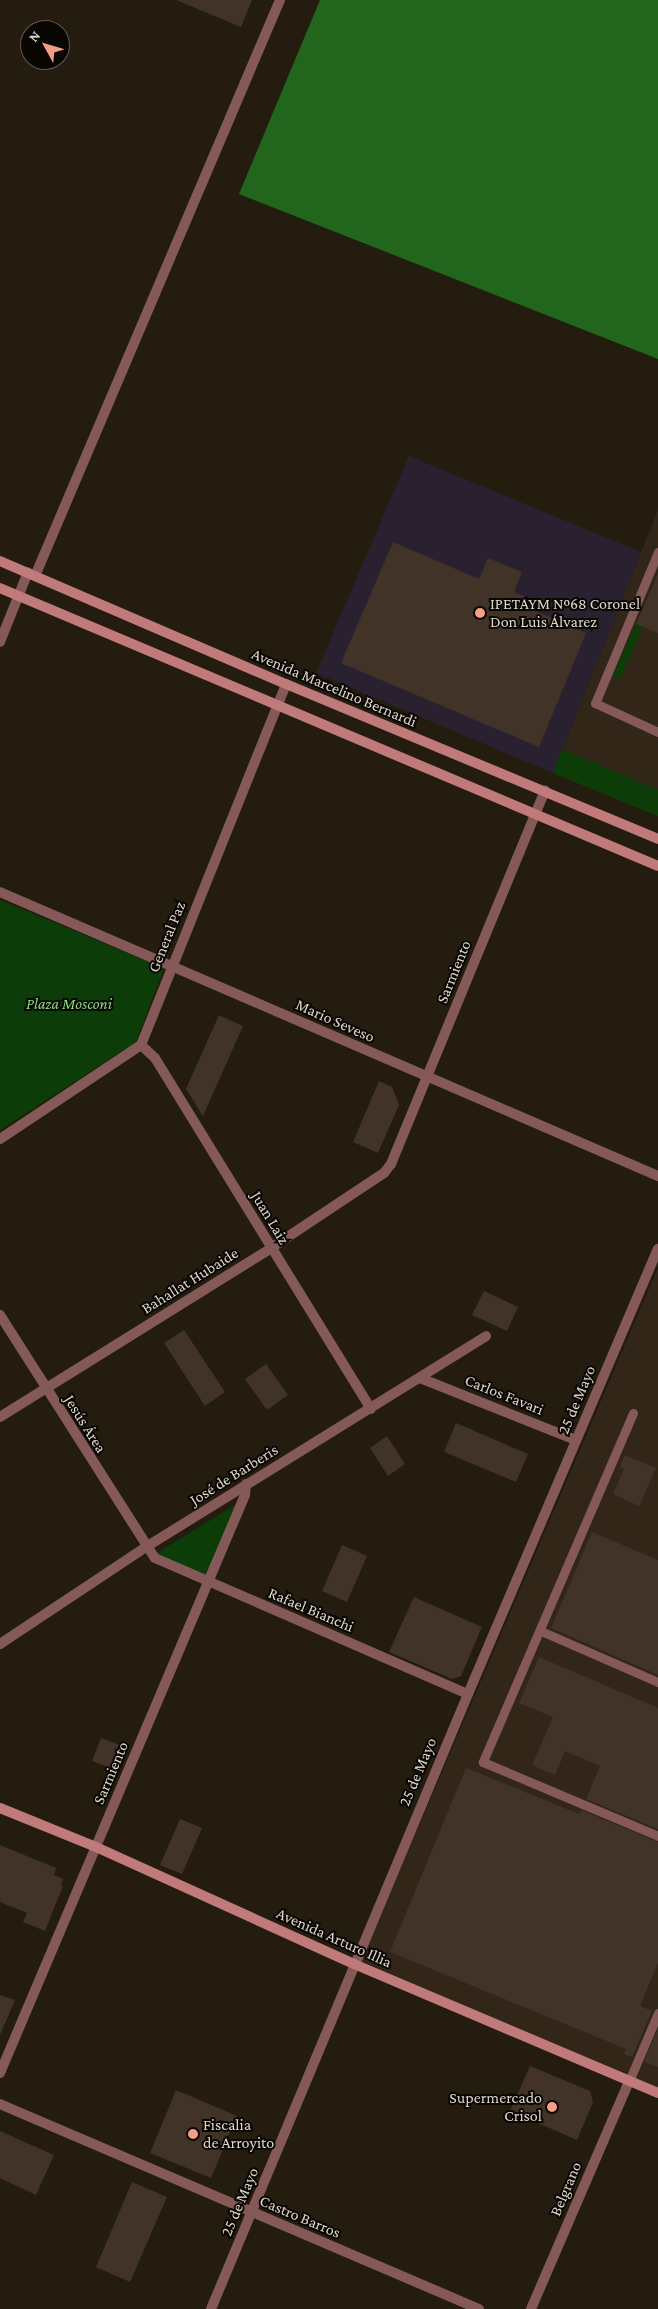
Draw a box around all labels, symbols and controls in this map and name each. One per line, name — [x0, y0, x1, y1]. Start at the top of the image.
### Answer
north arrow — [20, 20, 70, 70]
text: N — [25, 27, 43, 45]
place label: IPETAYM Nº68 Coronel Don Luis Álvarez — [490, 594, 640, 632]
marker: IPETAYM Nº68 Coronel Don Luis Álvarez — [474, 607, 486, 619]
street label: Avenida Marcelino Bernardi — [249, 644, 419, 732]
street label: General Paz — [144, 899, 190, 975]
street label: Sarmiento — [433, 938, 475, 1006]
park label: Plaza Mosconi — [26, 994, 112, 1014]
street label: Mario Seveso — [293, 995, 377, 1047]
street label: Juan Laiz — [247, 1188, 293, 1248]
street label: Bahallat Hubaide — [138, 1244, 242, 1318]
street label: 25 de Mayo — [554, 1363, 600, 1437]
street label: Carlos Favari — [462, 1371, 546, 1419]
street label: Jesús Área — [60, 1391, 110, 1457]
street label: José de Barberis — [186, 1440, 282, 1510]
street label: Rafael Bianchi — [265, 1583, 357, 1637]
street label: 25 de Mayo — [395, 1735, 441, 1809]
street label: Sarmiento — [89, 1739, 133, 1807]
street label: Avenida Arturo Illia — [273, 1904, 395, 1972]
place label: Supermercado Crisol — [449, 2088, 542, 2126]
marker: Supermercado Crisol — [546, 2101, 558, 2113]
place label: Fiscalia de Arroyito — [203, 2115, 274, 2153]
marker: Fiscalia de Arroyito — [187, 2128, 199, 2140]
street label: Belgrano — [546, 2159, 586, 2219]
street label: 25 de Mayo — [217, 2165, 263, 2239]
street label: Castro Barros — [257, 2191, 343, 2243]

